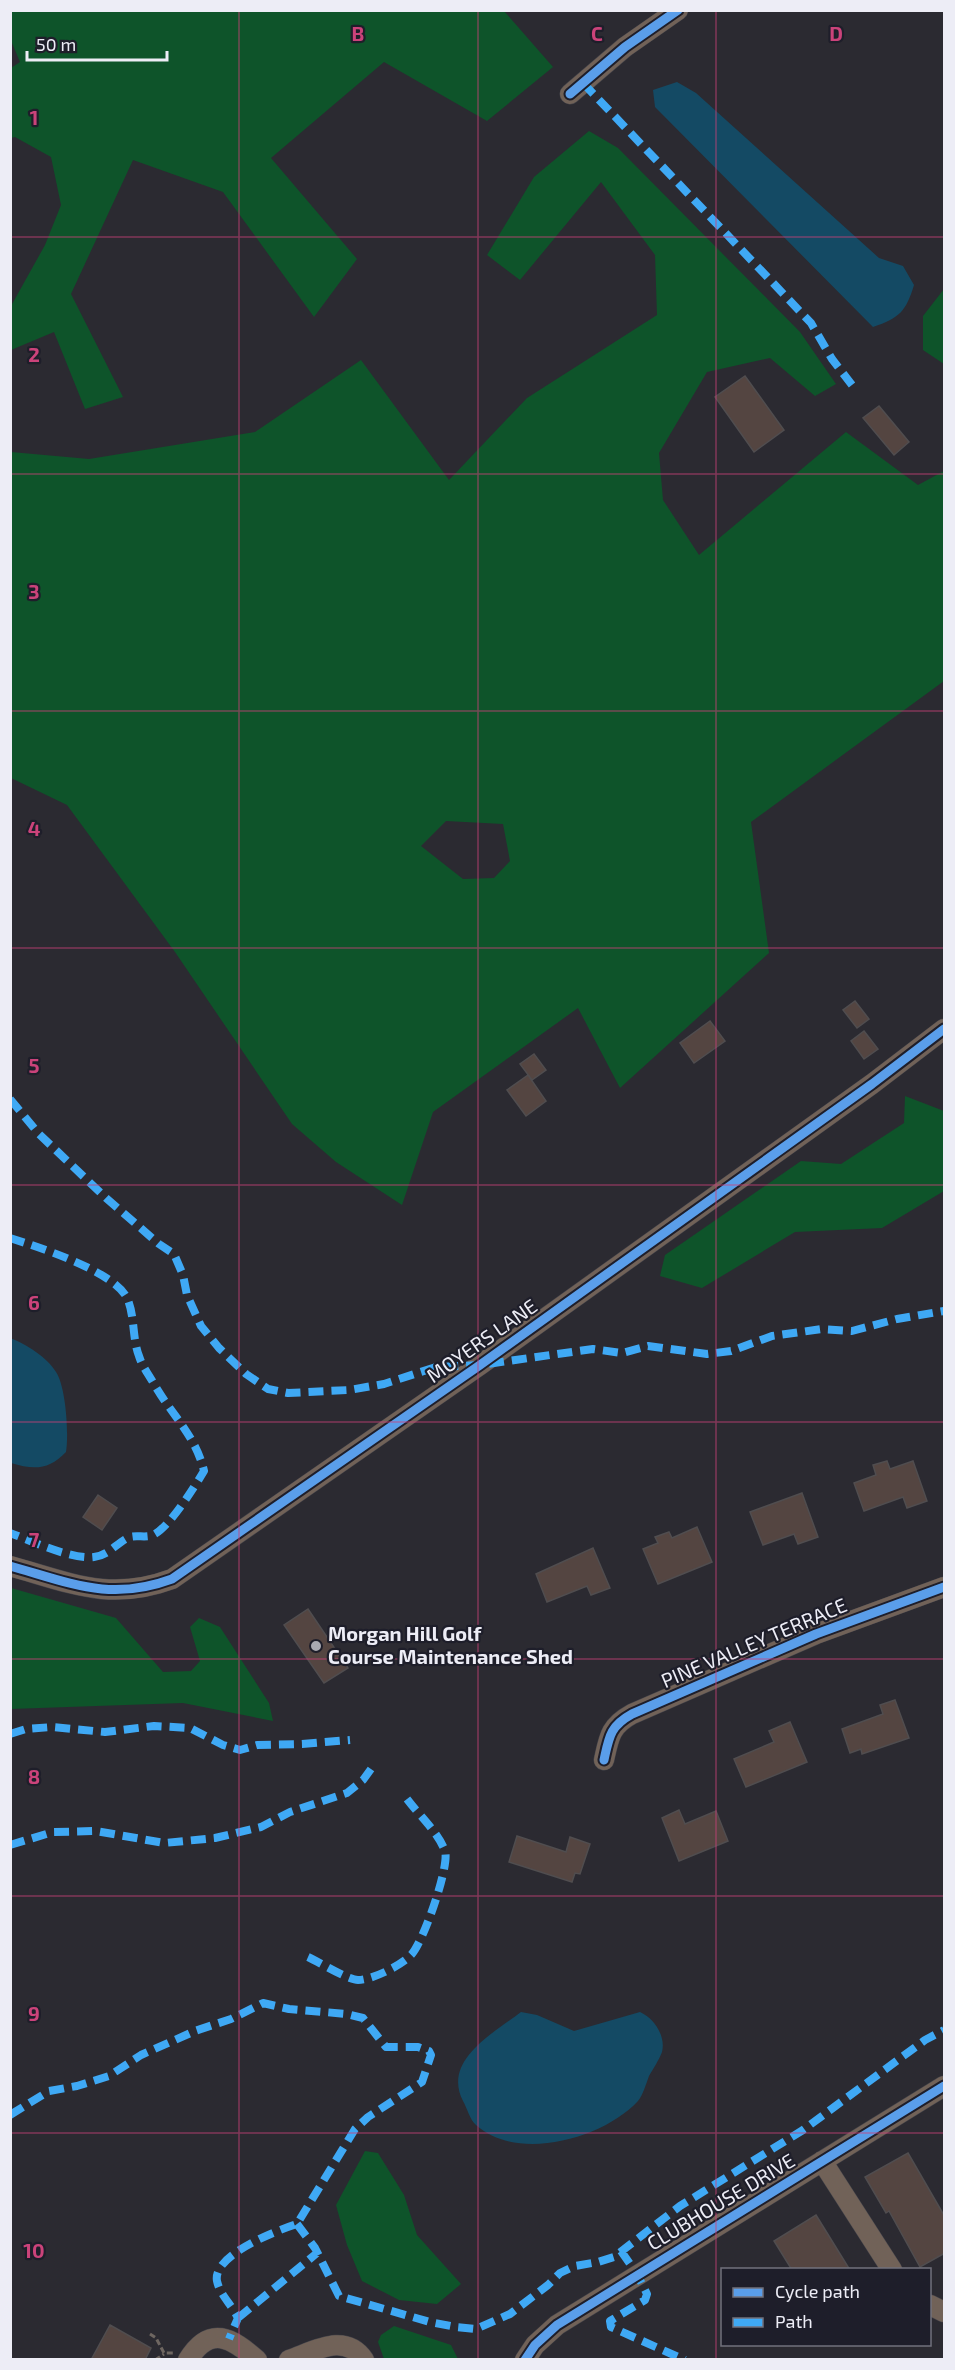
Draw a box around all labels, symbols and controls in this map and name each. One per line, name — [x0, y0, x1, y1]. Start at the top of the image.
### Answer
text: B — [352, 21, 364, 45]
text: C — [591, 21, 603, 45]
text: D — [829, 21, 843, 45]
scale bar — [27, 24, 166, 62]
text: 50 m — [36, 33, 76, 55]
text: 1 — [30, 105, 38, 129]
text: 2 — [28, 342, 40, 366]
text: 3 — [28, 579, 40, 603]
text: 4 — [28, 816, 41, 840]
text: 5 — [28, 1053, 40, 1077]
text: 6 — [28, 1290, 40, 1314]
street label: MOYERS LANE — [422, 1293, 541, 1387]
text: 7 — [29, 1527, 40, 1551]
street label: PINE VALLEY TERRACE — [657, 1592, 850, 1692]
place label: Morgan Hill Golf Course Maintenance Shed — [328, 1621, 573, 1668]
marker: Morgan Hill Golf Course Maintenance Shed — [309, 1639, 323, 1653]
text: 8 — [28, 1764, 40, 1788]
text: 9 — [28, 2001, 40, 2025]
street label: CLUBHOUSE DRIVE — [642, 2148, 799, 2255]
text: 10 — [23, 2238, 45, 2262]
legend — [721, 2268, 931, 2346]
text: Cycle path — [775, 2280, 860, 2302]
text: Path — [775, 2310, 813, 2332]

